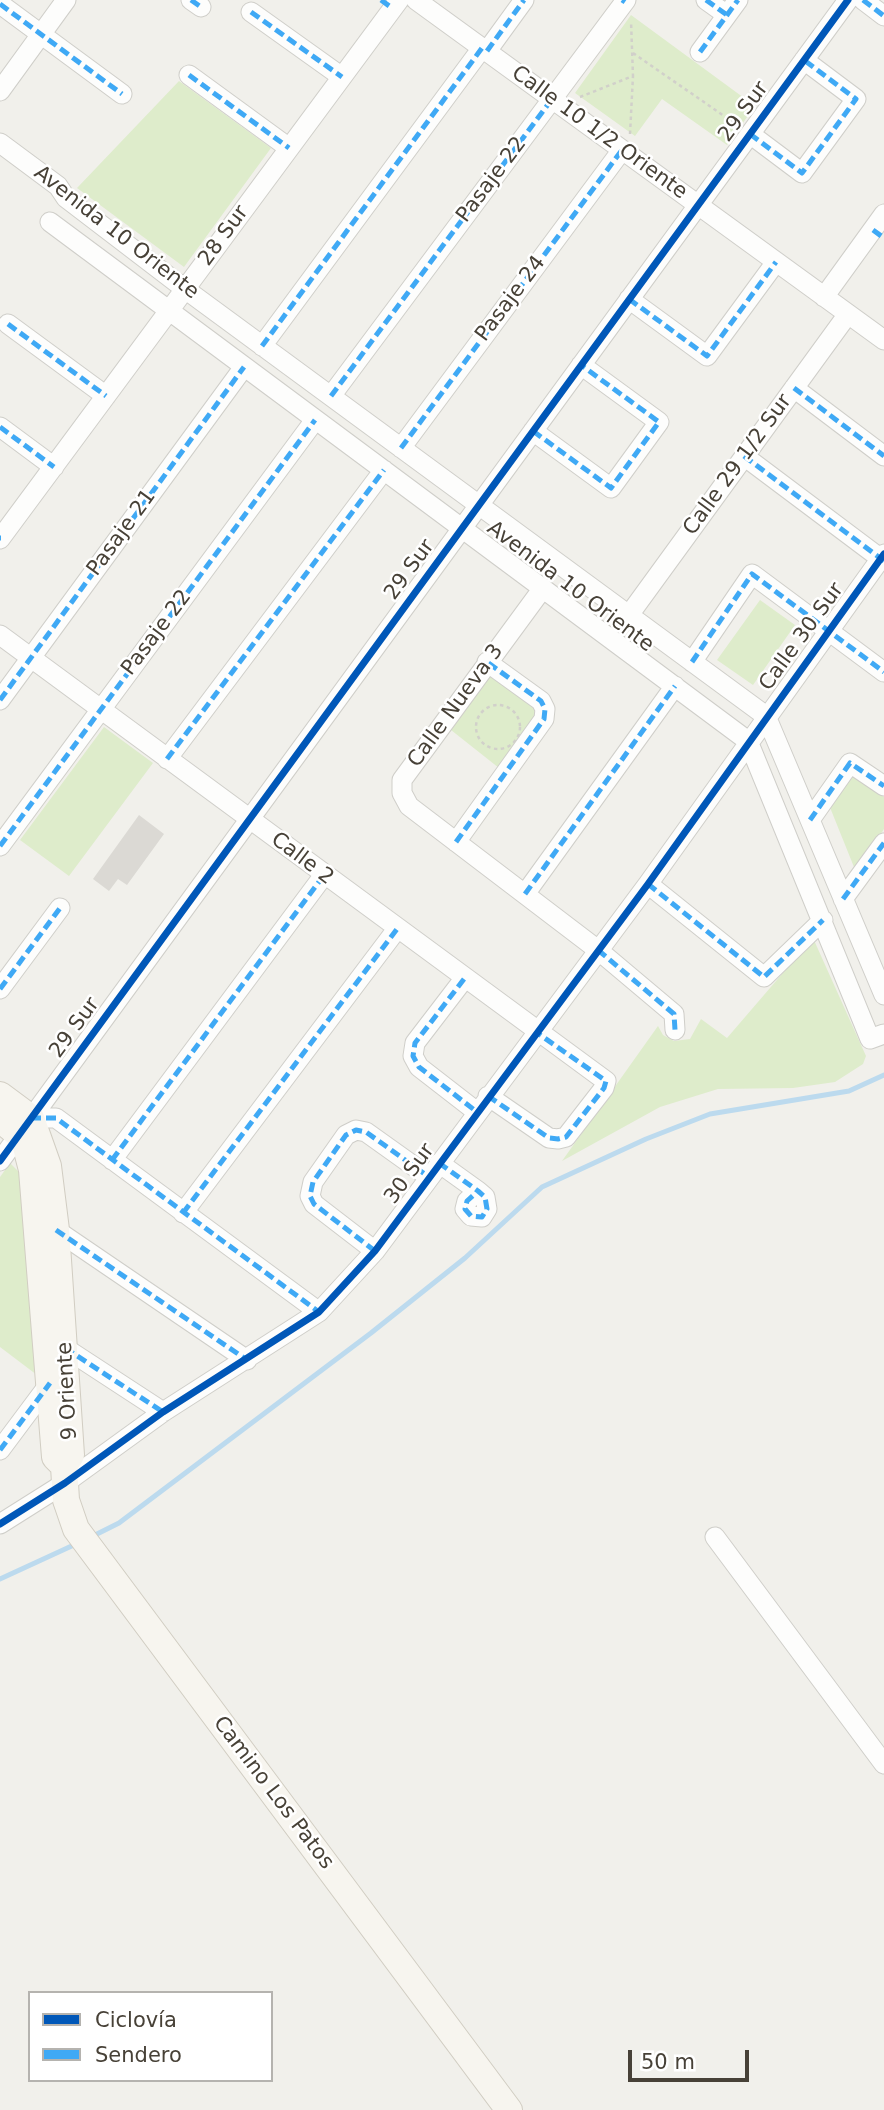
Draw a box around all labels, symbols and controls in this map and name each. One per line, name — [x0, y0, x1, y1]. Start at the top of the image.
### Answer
street label: Calle 10 1/2 Oriente — [506, 61, 692, 205]
street label: 29 Sur — [714, 77, 774, 147]
street label: Pasaje 22 — [452, 132, 532, 228]
street label: Avenida 10 Oriente — [29, 161, 203, 305]
street label: 28 Sur — [194, 201, 254, 271]
street label: Pasaje 24 — [471, 251, 551, 347]
street label: Calle 29 1/2 Sur — [678, 390, 798, 540]
street label: Pasaje 21 — [82, 485, 162, 581]
street label: Avenida 10 Oriente — [482, 516, 658, 658]
street label: 29 Sur — [380, 535, 440, 605]
street label: Calle 30 Sur — [754, 578, 850, 696]
street label: Pasaje 22 — [117, 585, 197, 681]
street label: Calle Nueva 3 — [403, 640, 509, 772]
street label: Calle 2 — [266, 827, 338, 891]
street label: 29 Sur — [45, 993, 105, 1063]
street label: 30 Sur — [380, 1139, 440, 1209]
street label: 9 Oriente — [53, 1341, 83, 1441]
street label: Camino Los Patos — [207, 1712, 339, 1874]
legend — [28, 1991, 273, 2082]
text: Ciclovía — [95, 2008, 177, 2032]
scale bar — [632, 2036, 753, 2080]
text: Sendero — [95, 2043, 182, 2067]
text: 50 m — [641, 2050, 695, 2074]

